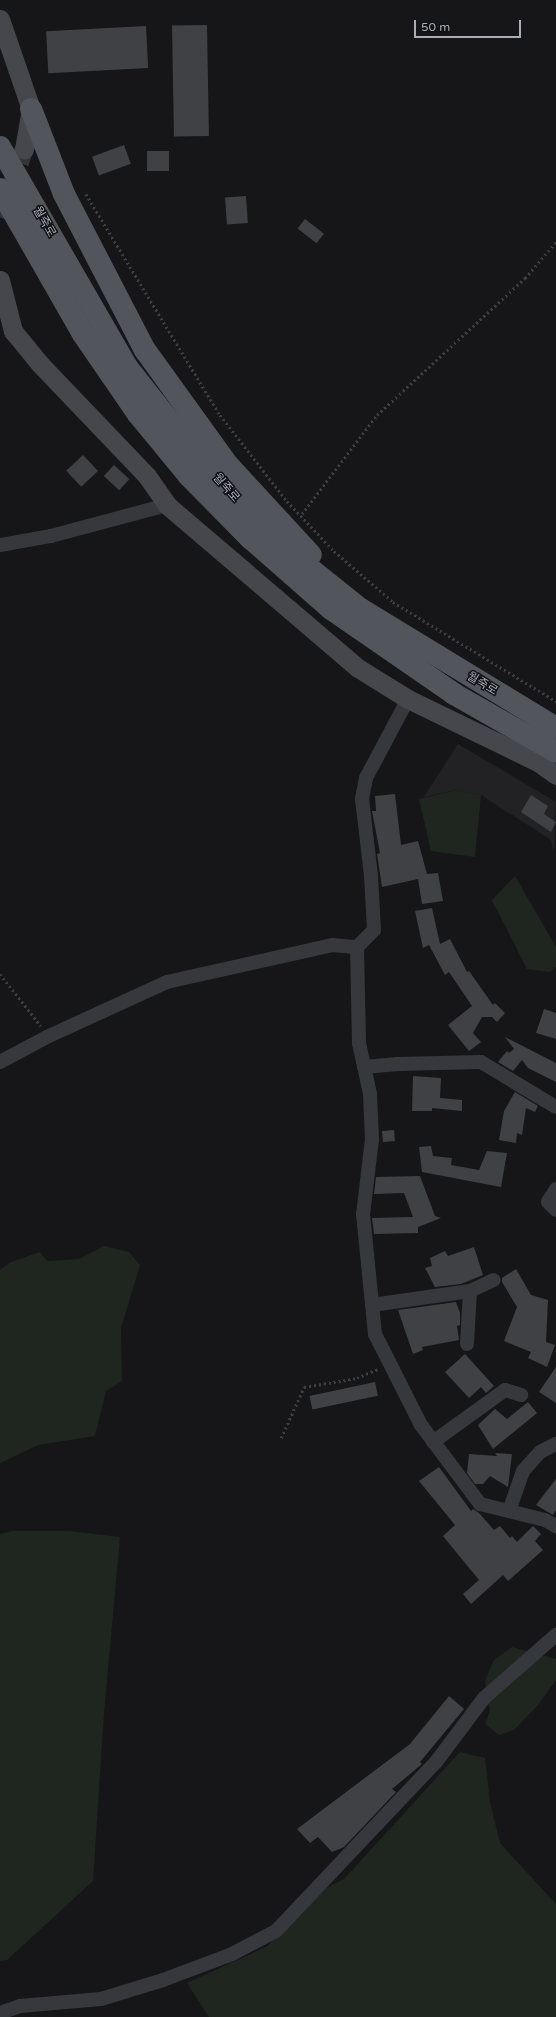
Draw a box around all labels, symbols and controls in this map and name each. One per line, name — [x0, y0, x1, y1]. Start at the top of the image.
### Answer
scale bar — [416, 12, 523, 38]
text: 50 m — [421, 20, 450, 34]
street label: 월죽로 — [29, 204, 59, 240]
street label: 월죽로 — [210, 471, 242, 505]
street label: 월죽로 — [464, 669, 500, 699]

